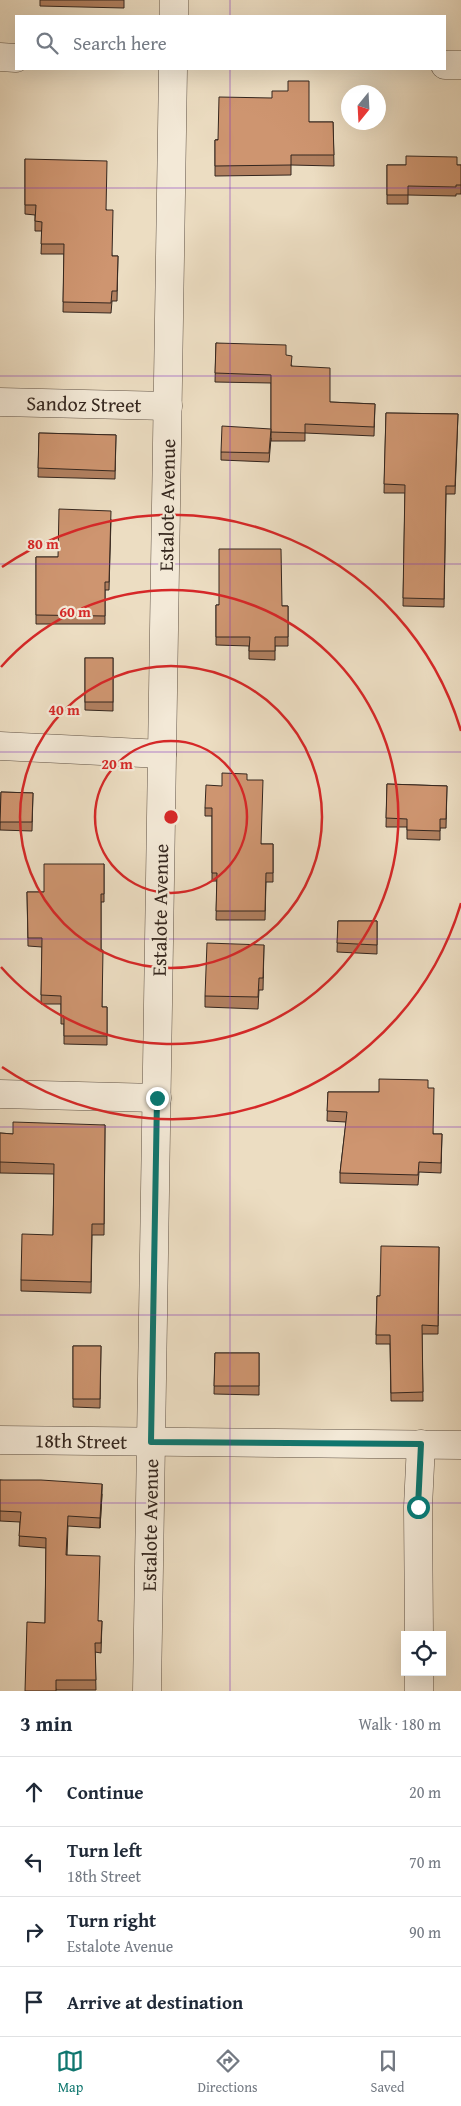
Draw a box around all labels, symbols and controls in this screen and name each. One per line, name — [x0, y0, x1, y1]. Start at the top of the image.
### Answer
search box — [15, 15, 446, 70]
icon: search — [33, 29, 61, 57]
text: Search here — [73, 29, 167, 57]
north arrow — [341, 85, 386, 130]
street label: Sandoz Street — [26, 388, 142, 419]
street label: Estalote Avenue — [151, 438, 182, 572]
text: 80 m — [27, 533, 59, 554]
text: 60 m — [59, 601, 91, 622]
text: 40 m — [48, 699, 80, 720]
text: 20 m — [101, 753, 133, 774]
centre of rings — [162, 808, 180, 826]
street label: Estalote Avenue — [144, 843, 175, 977]
route end — [146, 1087, 169, 1110]
street label: 18th Street — [34, 1425, 128, 1456]
street label: Estalote Avenue — [134, 1458, 165, 1592]
route start — [407, 1496, 430, 1519]
map controls — [401, 1631, 446, 1676]
button: locate — [401, 1631, 446, 1676]
text: 3 min — [20, 1708, 72, 1739]
text: Walk · 180 m — [358, 1712, 441, 1736]
icon: ahead — [20, 1778, 48, 1806]
text: Continue — [67, 1778, 144, 1806]
text: 20 m — [409, 1780, 441, 1804]
text: Turn left — [67, 1836, 142, 1864]
icon: left — [20, 1848, 48, 1876]
text: 70 m — [409, 1850, 441, 1874]
text: 18th Street — [67, 1864, 141, 1888]
text: Turn right — [67, 1906, 156, 1934]
icon: right — [20, 1918, 48, 1946]
text: 90 m — [409, 1920, 441, 1944]
text: Estalote Avenue — [67, 1934, 173, 1958]
icon: arrive — [20, 1988, 48, 2016]
text: Arrive at destination — [67, 1988, 243, 2016]
tab: Map — [56, 2047, 84, 2097]
tab: Directions — [197, 2047, 258, 2097]
tab: Saved — [371, 2047, 405, 2097]

